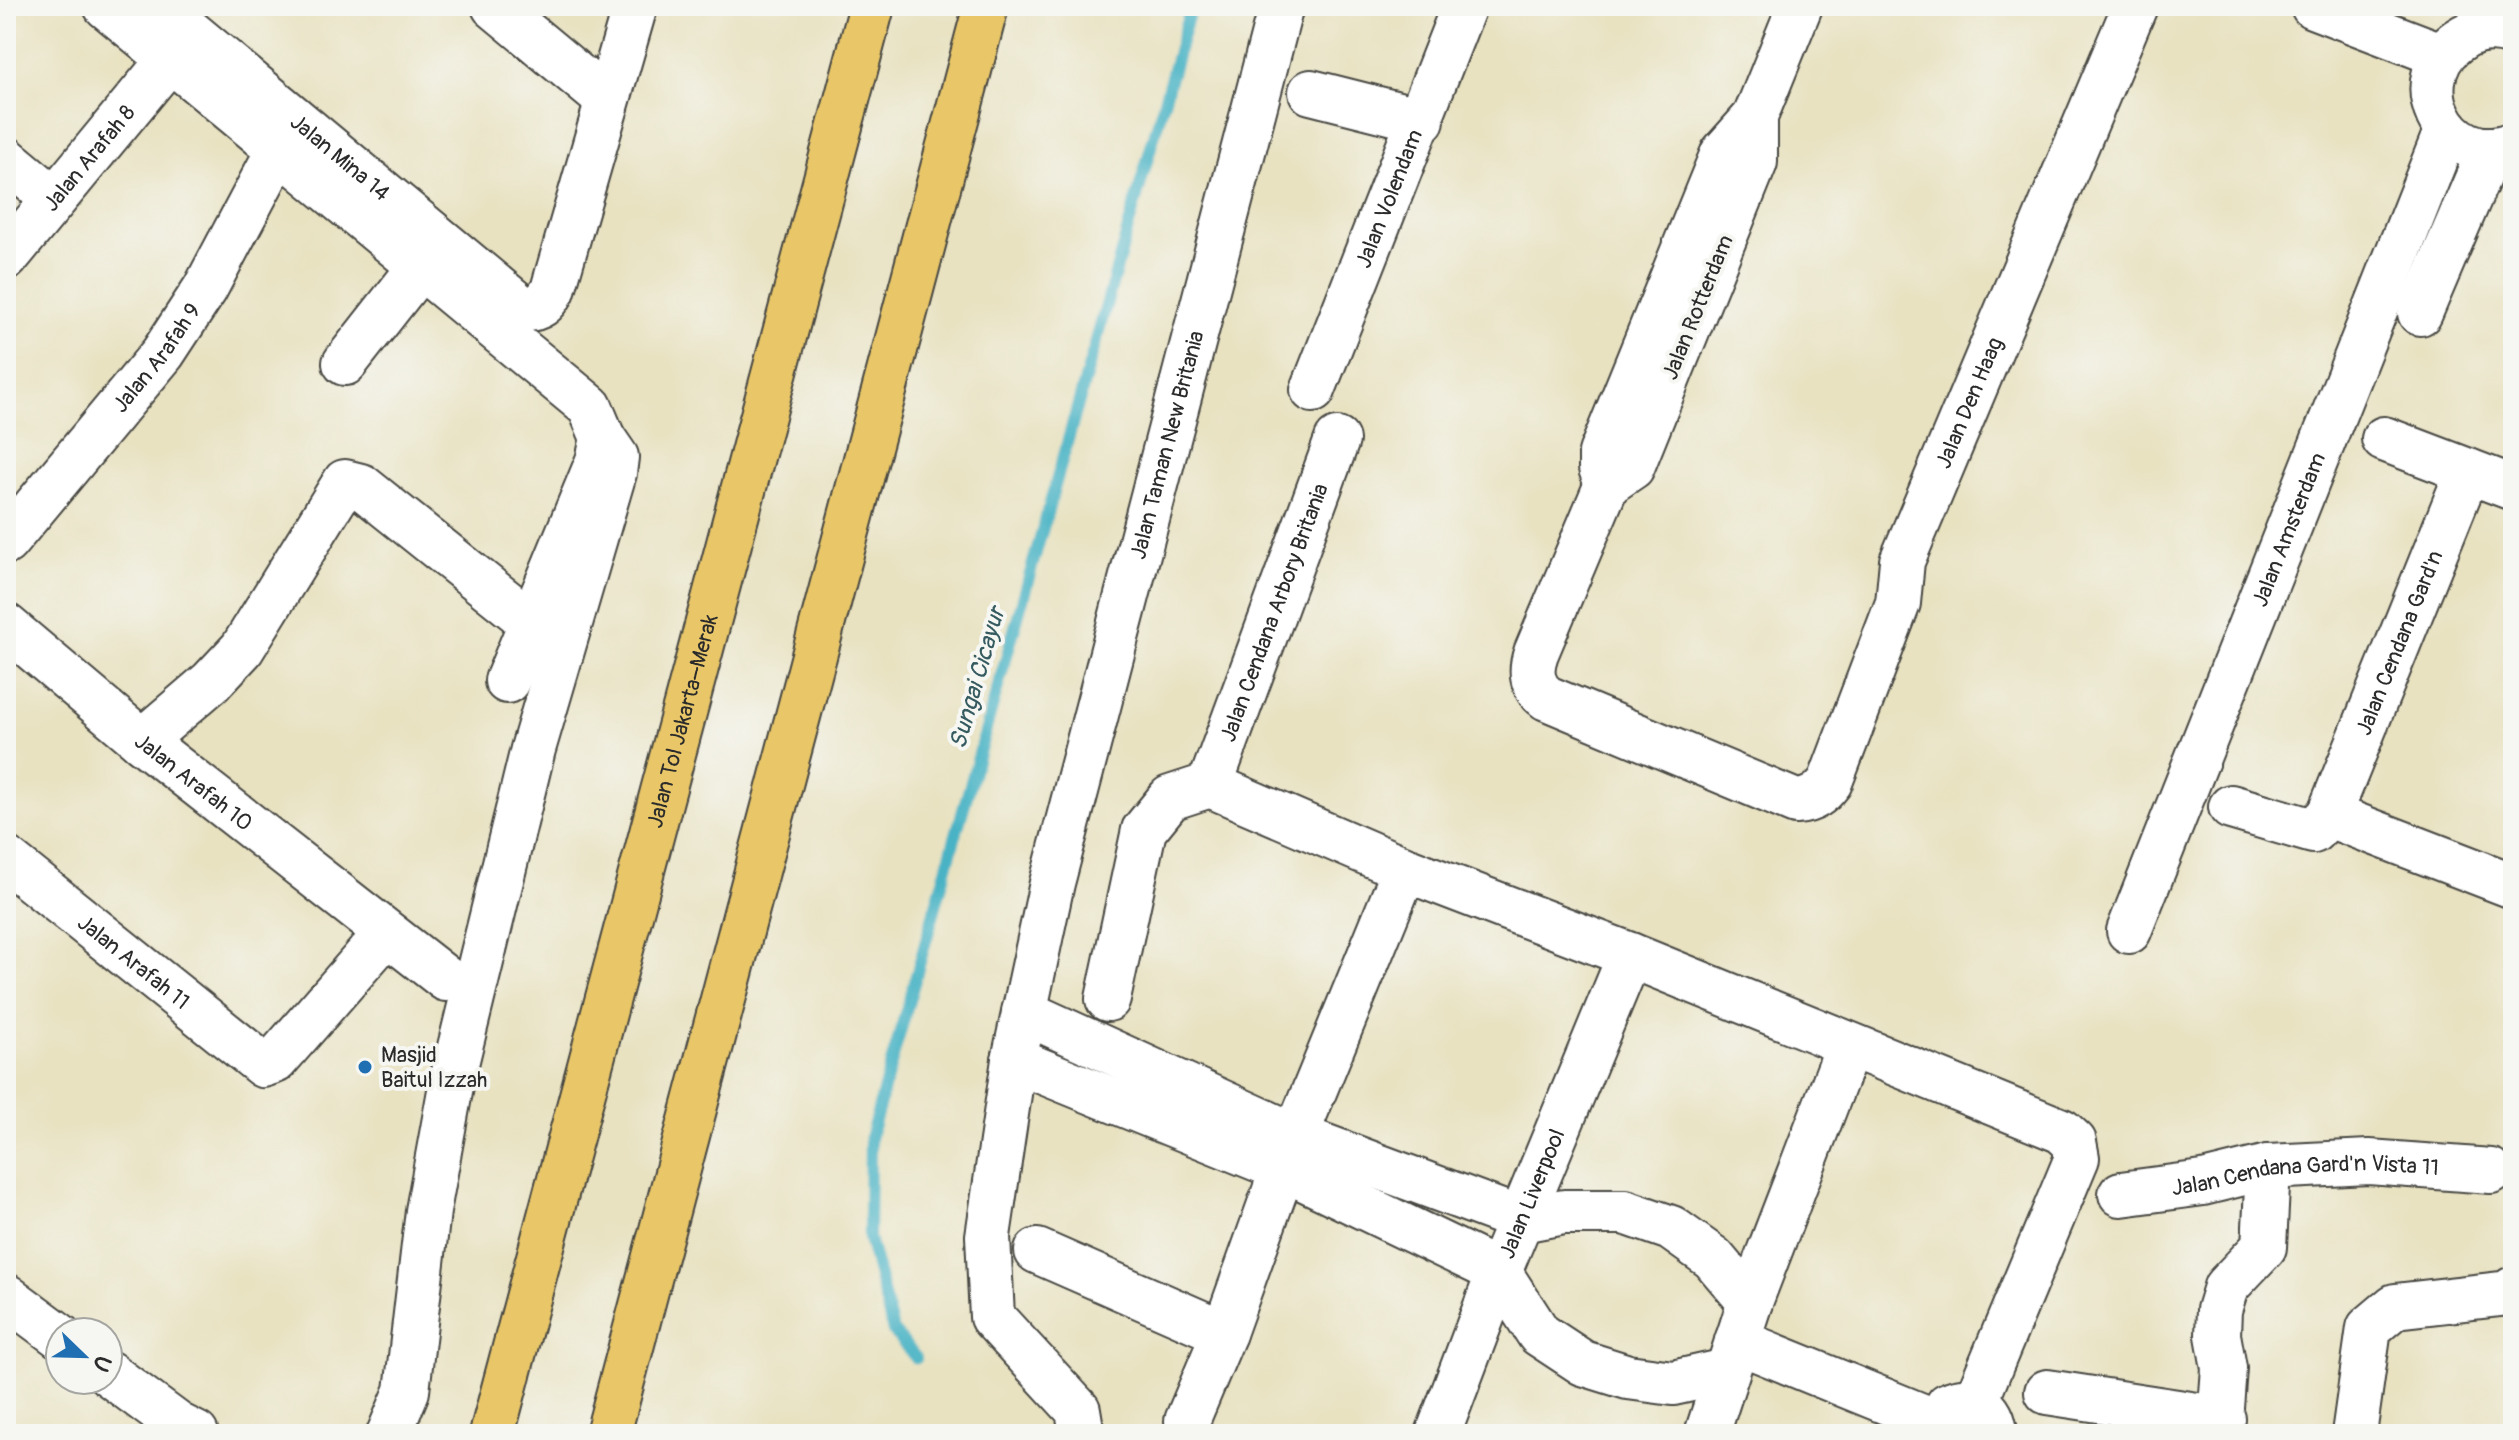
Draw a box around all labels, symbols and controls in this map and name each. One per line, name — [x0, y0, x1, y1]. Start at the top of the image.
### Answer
street label: Jalan Arafah 8 — [37, 99, 142, 217]
street label: Jalan Mina 14 — [284, 108, 395, 207]
street label: Jalan Volendam — [1349, 125, 1429, 272]
street label: Jalan Rotterdam — [1656, 231, 1740, 384]
street label: Jalan Arafah 9 — [107, 298, 207, 418]
street label: Jalan Taman New Britania — [1124, 328, 1211, 562]
street label: Jalan Den Haag — [1930, 333, 2009, 473]
street label: Jalan Amsterdam — [2246, 449, 2332, 611]
street label: Jalan Cendana Arbory Britania — [1214, 480, 1335, 746]
street label: Jalan Cendana Gard'n — [2350, 546, 2449, 739]
water label: Sungai Cicayur — [943, 601, 1012, 752]
street label: Jalan Tol Jakarta–Merak — [641, 611, 725, 831]
street label: Jalan Arafah 10 — [129, 728, 258, 837]
street label: Jalan Arafah 11 — [72, 909, 195, 1016]
place label: Masjid Baitul Izzah — [381, 1041, 487, 1094]
marker: Masjid Baitul Izzah — [356, 1058, 374, 1076]
street label: Jalan Liverpool — [1493, 1125, 1572, 1263]
street label: Jalan Cendana Gard'n Vista 11 — [2170, 1149, 2440, 1202]
north arrow — [44, 1316, 124, 1396]
text: U — [86, 1351, 117, 1376]

